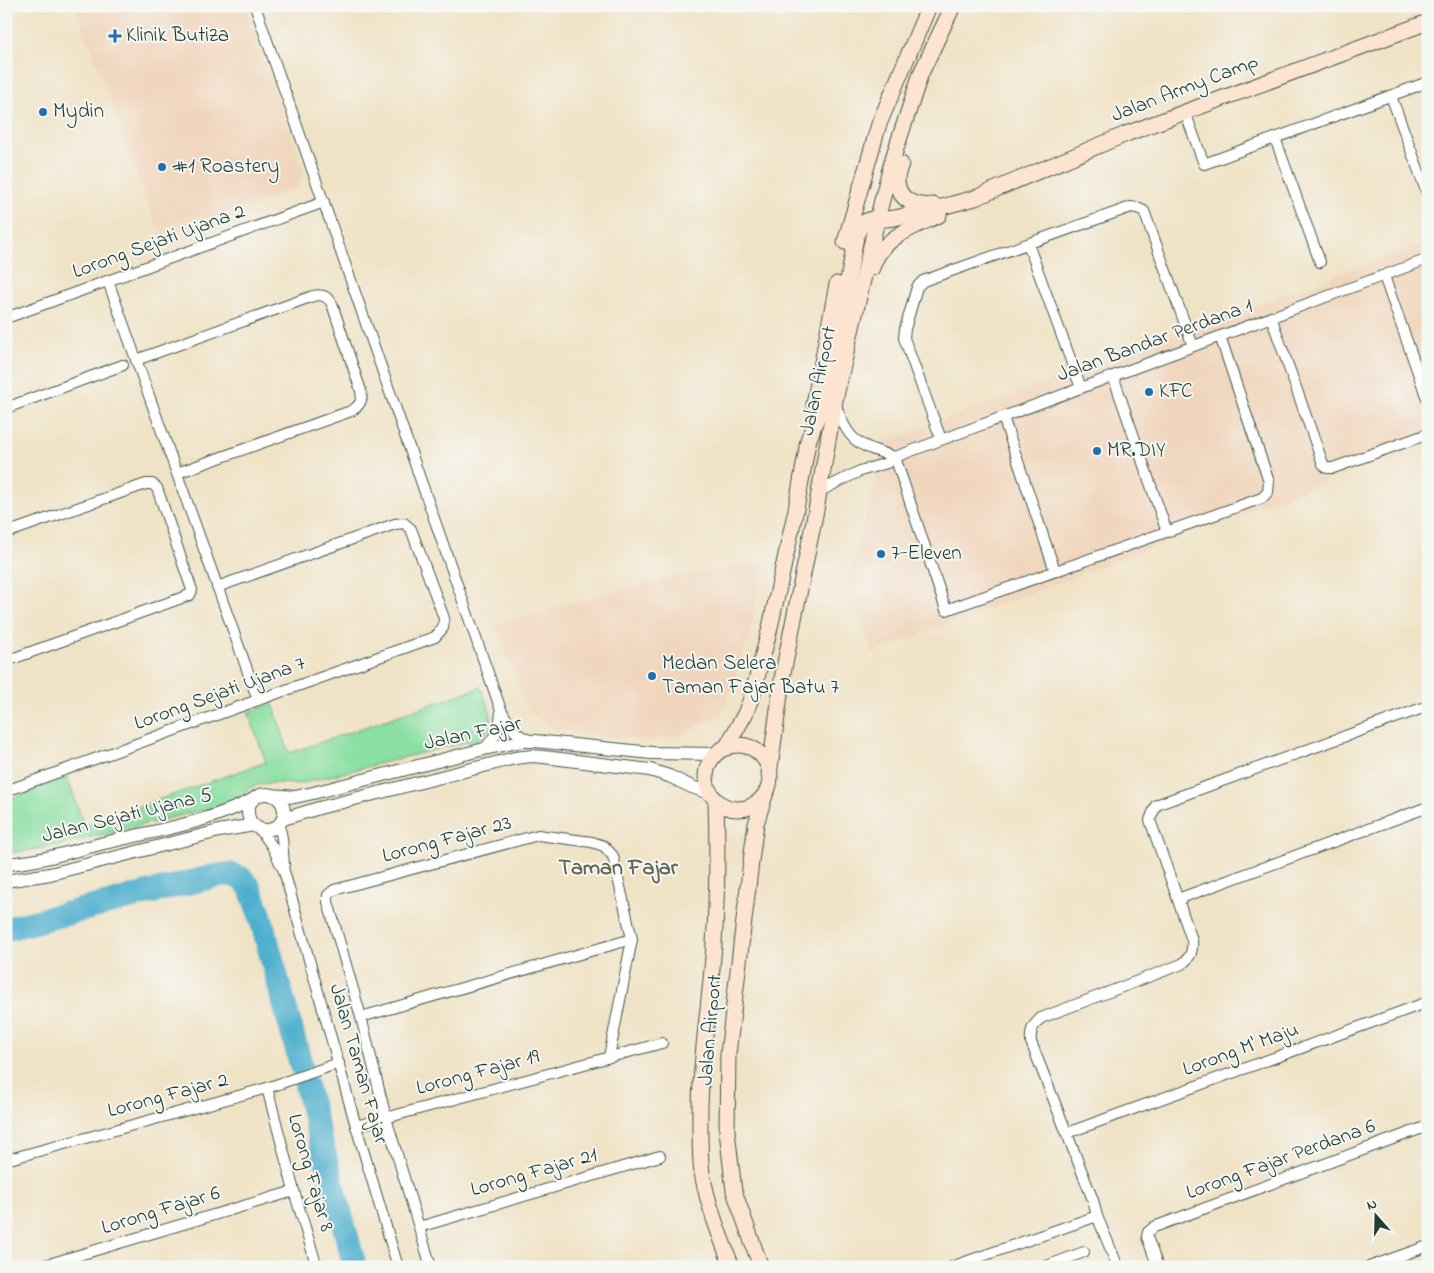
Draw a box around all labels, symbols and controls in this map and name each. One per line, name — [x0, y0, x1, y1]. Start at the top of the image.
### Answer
place label: Klinik Butiza — [126, 21, 229, 51]
marker: Klinik Butiza — [108, 29, 122, 43]
street label: Jalan Army Camp — [1107, 47, 1264, 133]
place label: Mydin — [53, 97, 104, 129]
marker: Mydin — [37, 106, 49, 118]
place label: #1 Roastery — [172, 152, 279, 184]
marker: #1 Roastery — [156, 161, 168, 173]
street label: Lorong Sejati Ujana 2 — [68, 197, 250, 289]
street label: Jalan Bandar Perdana 1 — [1053, 292, 1257, 390]
street label: Jalan Airport — [793, 323, 845, 439]
place label: KFC — [1159, 377, 1193, 407]
marker: KFC — [1143, 386, 1155, 398]
place label: MR.DIY — [1107, 436, 1166, 466]
marker: MR.DIY — [1091, 445, 1103, 457]
place label: 7-Eleven — [891, 539, 962, 569]
marker: 7-Eleven — [875, 548, 887, 560]
street label: Lorong Sejati Ujana 7 — [130, 649, 311, 741]
place label: Medan Selera Taman Fajar Batu 7 — [662, 649, 840, 703]
marker: Medan Selera Taman Fajar Batu 7 — [646, 670, 658, 682]
street label: Jalan Fajar — [421, 709, 525, 759]
street label: Jalan Sejati Ujana 5 — [39, 780, 215, 852]
street label: Lorong Fajar 23 — [379, 808, 515, 874]
district label: Taman Fajar — [558, 853, 679, 885]
street label: Jalan Airport — [691, 973, 731, 1087]
street label: Jalan Taman Fajar — [321, 980, 395, 1148]
street label: Lorong M' Maju — [1179, 1015, 1304, 1087]
street label: Lorong Fajar 19 — [413, 1042, 544, 1106]
street label: Lorong Fajar 2 — [104, 1065, 232, 1128]
street label: Lorong Fajar 8 — [277, 1111, 341, 1236]
street label: Lorong Fajar Perdana 6 — [1182, 1112, 1381, 1210]
street label: Lorong Fajar 21 — [467, 1141, 602, 1207]
street label: Lorong Fajar 6 — [98, 1179, 225, 1245]
north arrow — [1352, 1190, 1402, 1240]
text: N — [1364, 1194, 1380, 1217]

